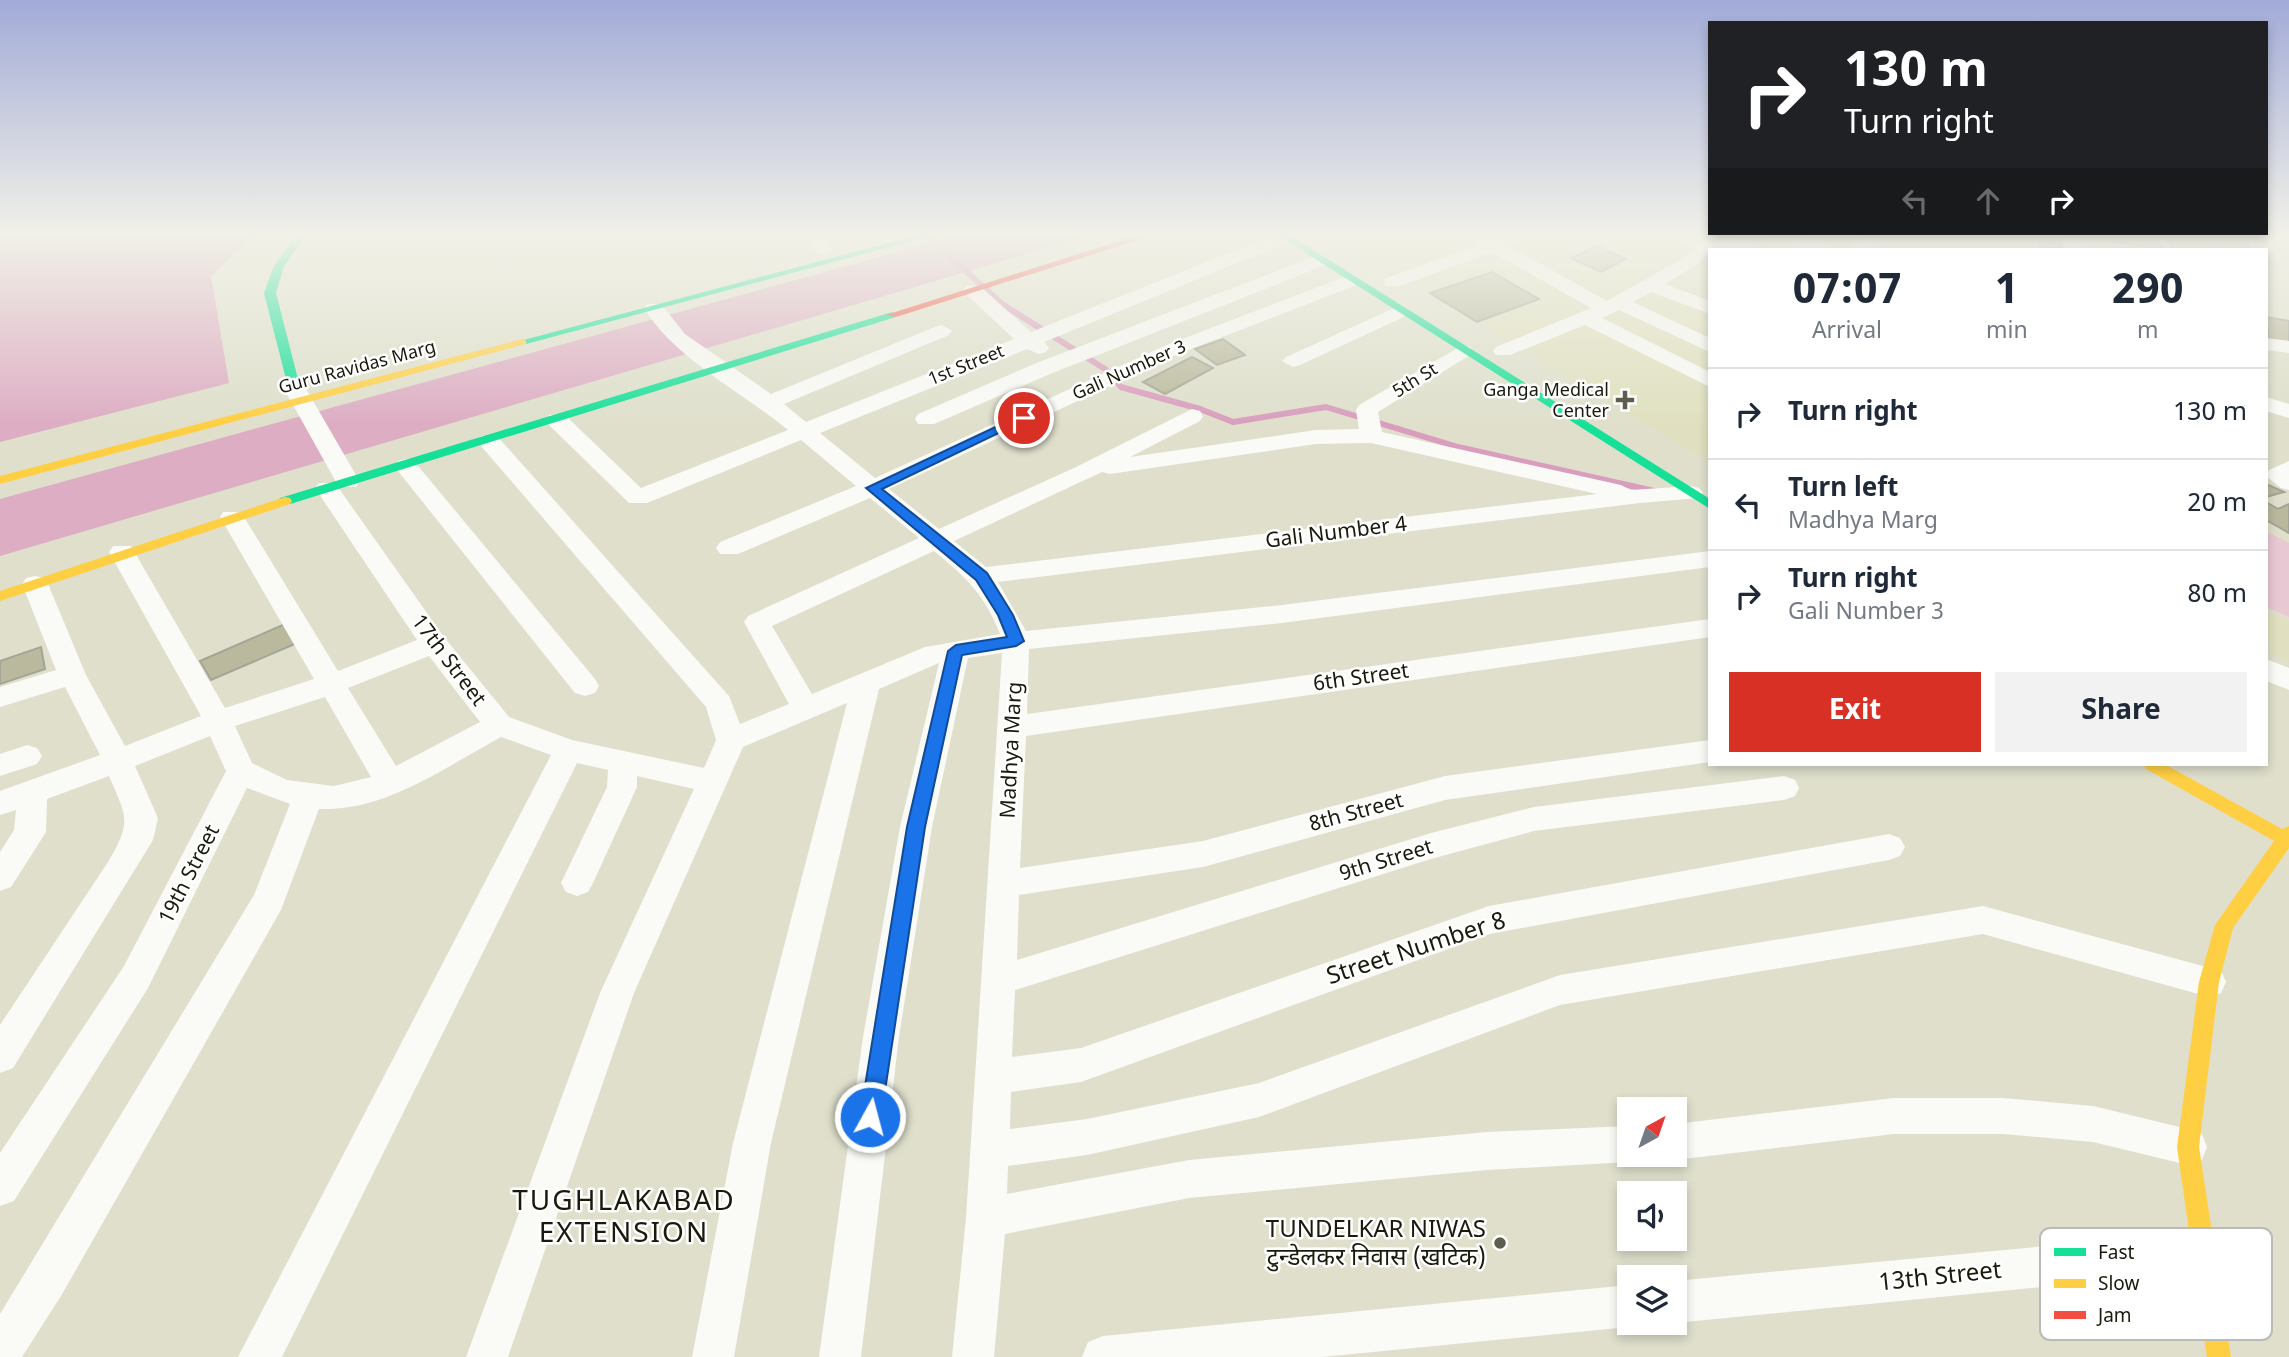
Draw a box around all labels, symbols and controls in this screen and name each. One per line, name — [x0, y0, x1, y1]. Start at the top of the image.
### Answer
text: 130 m — [1844, 42, 1988, 106]
icon: right — [1729, 49, 1820, 140]
text: Turn right — [1844, 104, 1994, 146]
icon: left — [1896, 182, 1934, 220]
icon: ahead — [1969, 182, 2007, 220]
icon: right — [2042, 182, 2080, 220]
text: 07:07 — [1792, 265, 1901, 320]
text: 1 — [1995, 265, 2019, 320]
text: 290 — [2112, 265, 2184, 320]
text: Arrival — [1812, 317, 1882, 347]
text: min — [1986, 317, 2028, 347]
text: m — [2137, 317, 2159, 347]
street label: Guru Ravidas Marg — [276, 336, 438, 400]
street label: Gali Number 3 — [1069, 336, 1190, 407]
street label: 1st Street — [925, 341, 1008, 392]
street label: 5th St — [1389, 358, 1443, 404]
place label: Ganga Medical Center — [1483, 380, 1610, 424]
pin — [994, 388, 1054, 448]
marker: Ganga Medical Center — [1615, 390, 1635, 410]
icon: right — [1729, 395, 1767, 433]
text: Turn right — [1788, 397, 1918, 431]
text: 130 m — [2173, 397, 2247, 431]
icon: arrive — [1005, 399, 1043, 437]
text: Turn left — [1788, 473, 1898, 507]
icon: left — [1729, 486, 1767, 524]
text: 20 m — [2187, 488, 2247, 522]
text: Madhya Marg — [1788, 507, 1938, 537]
street label: Gali Number 4 — [1264, 511, 1409, 557]
text: Turn right — [1788, 564, 1918, 598]
icon: right — [1729, 577, 1767, 615]
text: 80 m — [2187, 579, 2247, 613]
text: Gali Number 3 — [1788, 598, 1944, 628]
street label: 17th Street — [404, 610, 491, 713]
street label: 6th Street — [1312, 658, 1411, 700]
button: Exit — [1729, 672, 1981, 752]
button: Share — [1995, 672, 2247, 752]
street label: Madhya Marg — [995, 681, 1031, 819]
street label: 8th Street — [1306, 788, 1407, 840]
street label: 19th Street — [154, 820, 228, 929]
street label: 9th Street — [1336, 834, 1437, 889]
street label: Street Number 8 — [1323, 906, 1510, 994]
position arrow — [833, 1080, 907, 1154]
north arrow — [1617, 1097, 1687, 1167]
map controls — [1617, 1097, 1687, 1335]
button: sound — [1617, 1181, 1687, 1251]
district label: TUGHLAKABAD EXTENSION — [512, 1185, 736, 1253]
place label: TUNDELKAR NIWAS टुन्डेलकर निवास (खटिक) — [1266, 1215, 1486, 1275]
legend — [2040, 1228, 2272, 1340]
marker: TUNDELKAR NIWAS टुन्डेलकर निवास (खटिक) — [1492, 1235, 1508, 1251]
text: Fast — [2098, 1242, 2135, 1267]
street label: 13th Street — [1877, 1256, 2003, 1300]
button: layers — [1617, 1265, 1687, 1335]
text: Slow — [2098, 1273, 2139, 1298]
text: Jam — [2096, 1305, 2132, 1330]

